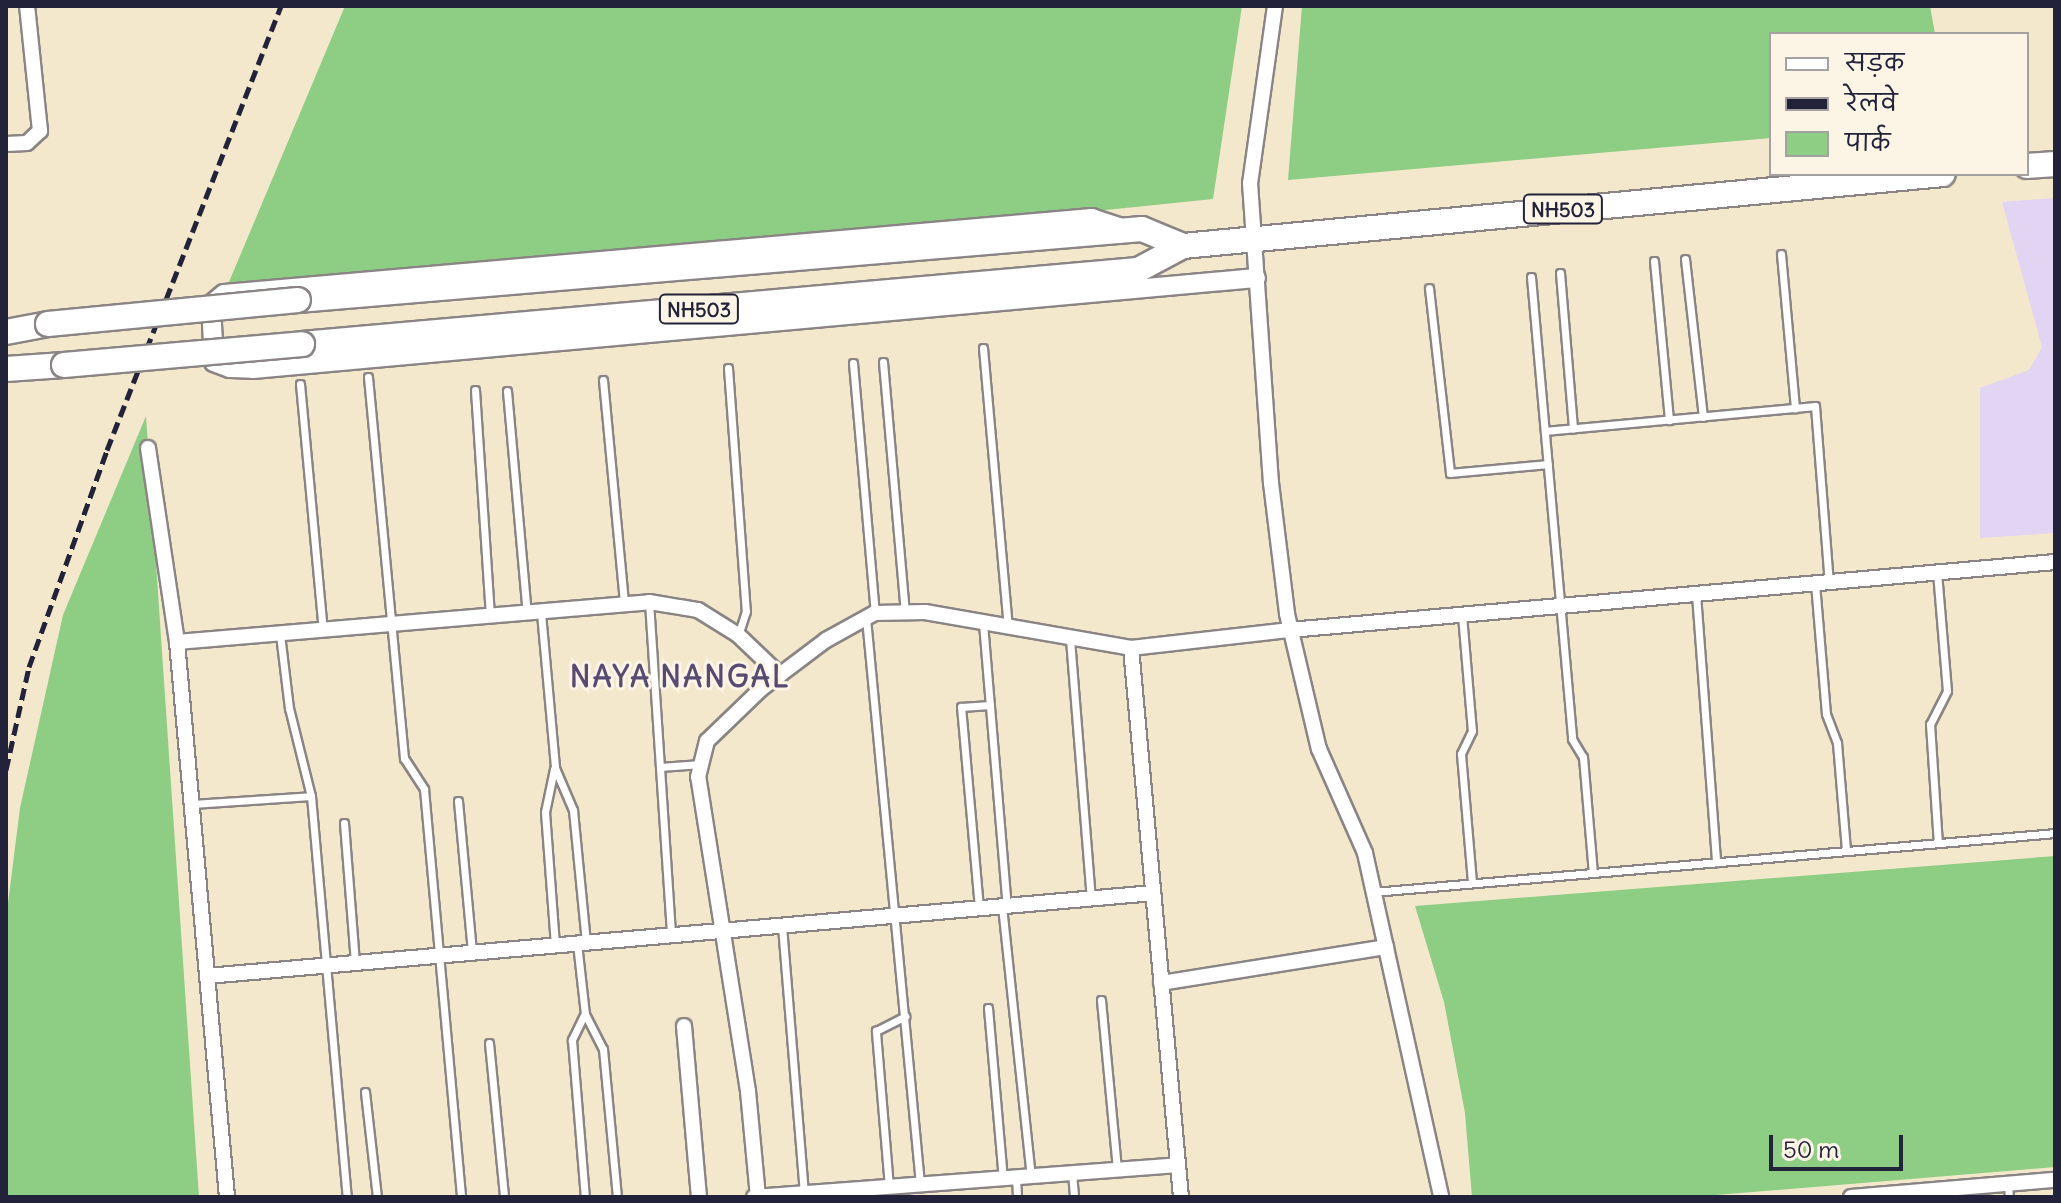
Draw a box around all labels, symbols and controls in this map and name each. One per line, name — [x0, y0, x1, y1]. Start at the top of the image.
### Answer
legend — [1769, 32, 2029, 176]
text: सड़क — [1845, 47, 1904, 77]
text: रेलवे — [1845, 87, 1898, 117]
text: पार्क — [1845, 127, 1890, 157]
road number: NH503 — [1521, 193, 1605, 225]
road number: NH503 — [657, 293, 741, 325]
district label: NAYA NANGAL — [570, 658, 790, 694]
scale bar — [1773, 1119, 1907, 1169]
text: 50 m — [1783, 1134, 1839, 1164]

